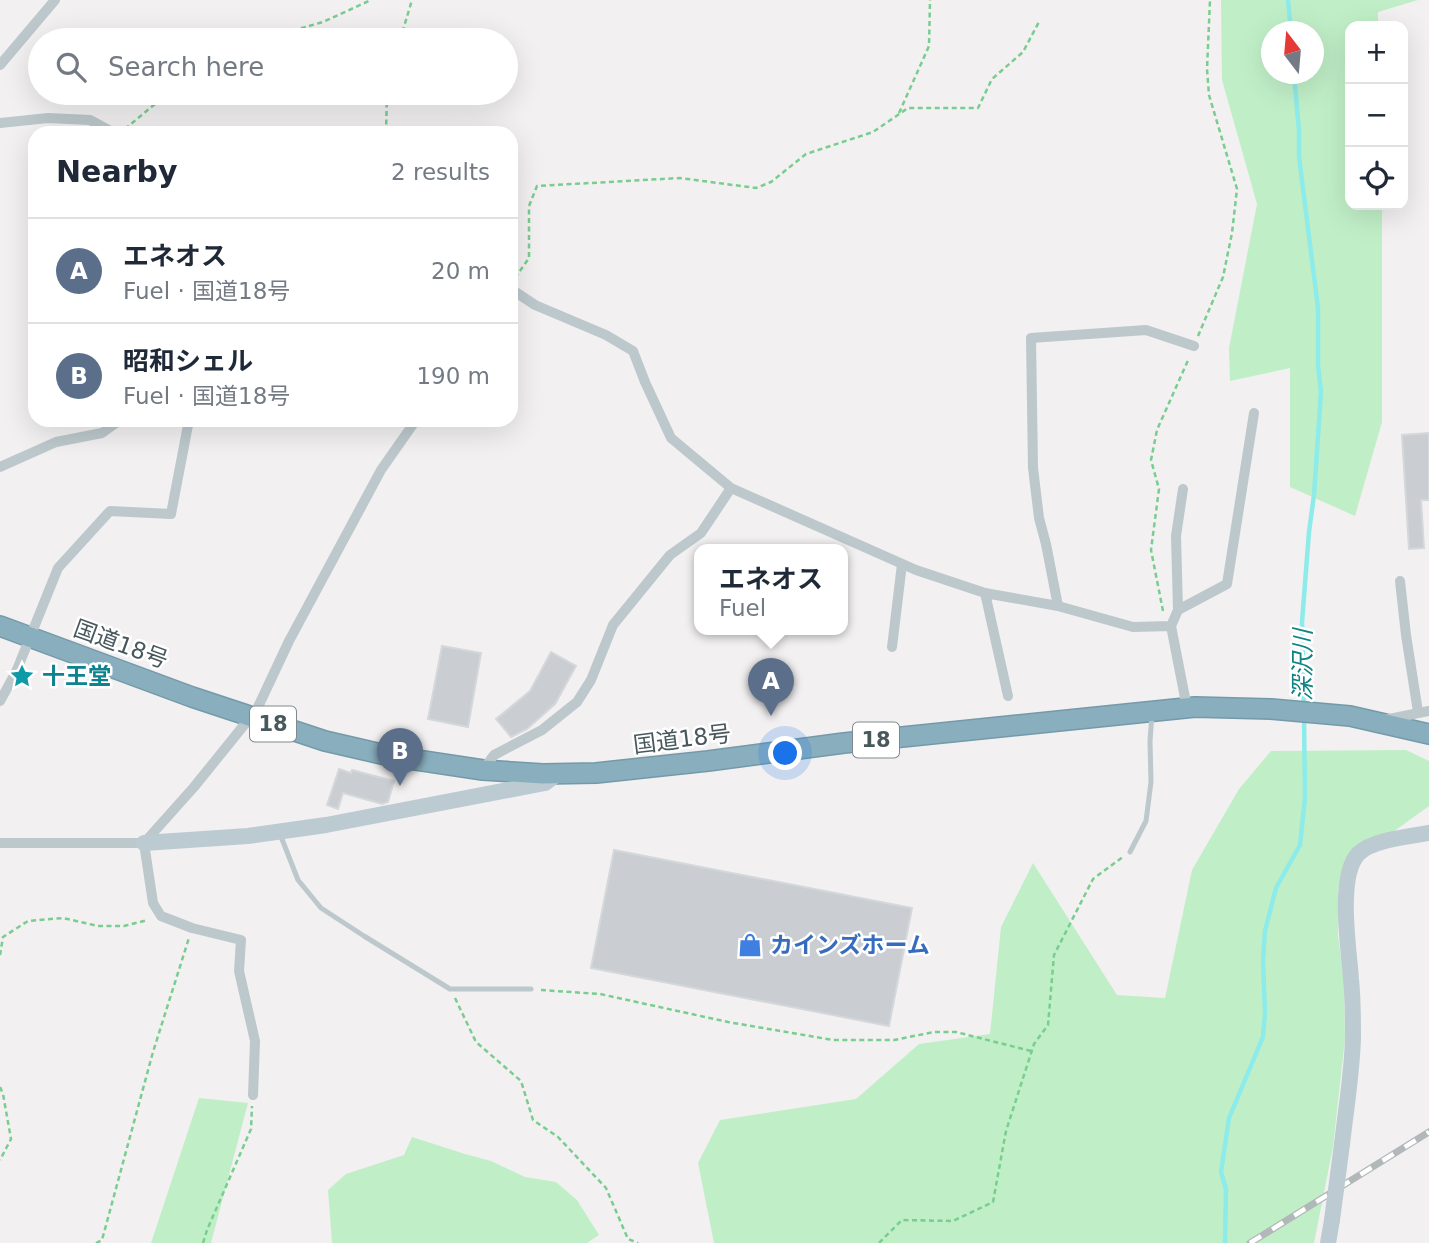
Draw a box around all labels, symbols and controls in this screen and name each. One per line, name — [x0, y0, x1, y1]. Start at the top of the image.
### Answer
north arrow — [1261, 21, 1324, 84]
map controls — [1345, 21, 1408, 210]
button: + — [1345, 21, 1408, 84]
search box — [28, 28, 518, 105]
icon: search — [52, 48, 90, 86]
text: Search here — [108, 52, 264, 82]
button: − — [1345, 84, 1408, 147]
button: locate — [1345, 147, 1408, 210]
text: Nearby — [56, 154, 178, 189]
text: 2 results — [391, 159, 490, 185]
text: エネオス — [123, 241, 227, 271]
text: A — [70, 258, 88, 284]
text: 20 m — [431, 258, 490, 284]
text: Fuel · 国道18号 — [123, 278, 290, 304]
text: 昭和シェル — [123, 346, 253, 376]
text: B — [70, 363, 88, 389]
text: 190 m — [416, 363, 490, 389]
text: Fuel · 国道18号 — [123, 383, 290, 409]
popup — [694, 544, 848, 635]
text: エネオス — [719, 564, 823, 594]
text: Fuel — [719, 595, 766, 621]
street label: 国道18号 — [70, 615, 172, 673]
water label: 深沢川 — [1289, 626, 1317, 701]
pin: A — [748, 658, 794, 716]
place icon: 十王堂 — [8, 662, 36, 690]
place label: 十王堂 — [42, 663, 111, 689]
road number: 18 — [250, 706, 296, 742]
street label: 国道18号 — [632, 720, 732, 758]
road number: 18 — [853, 722, 899, 758]
pin: B — [377, 728, 423, 786]
your location — [768, 736, 802, 770]
shop icon: カインズホーム — [736, 931, 764, 959]
place label: カインズホーム — [770, 932, 930, 958]

